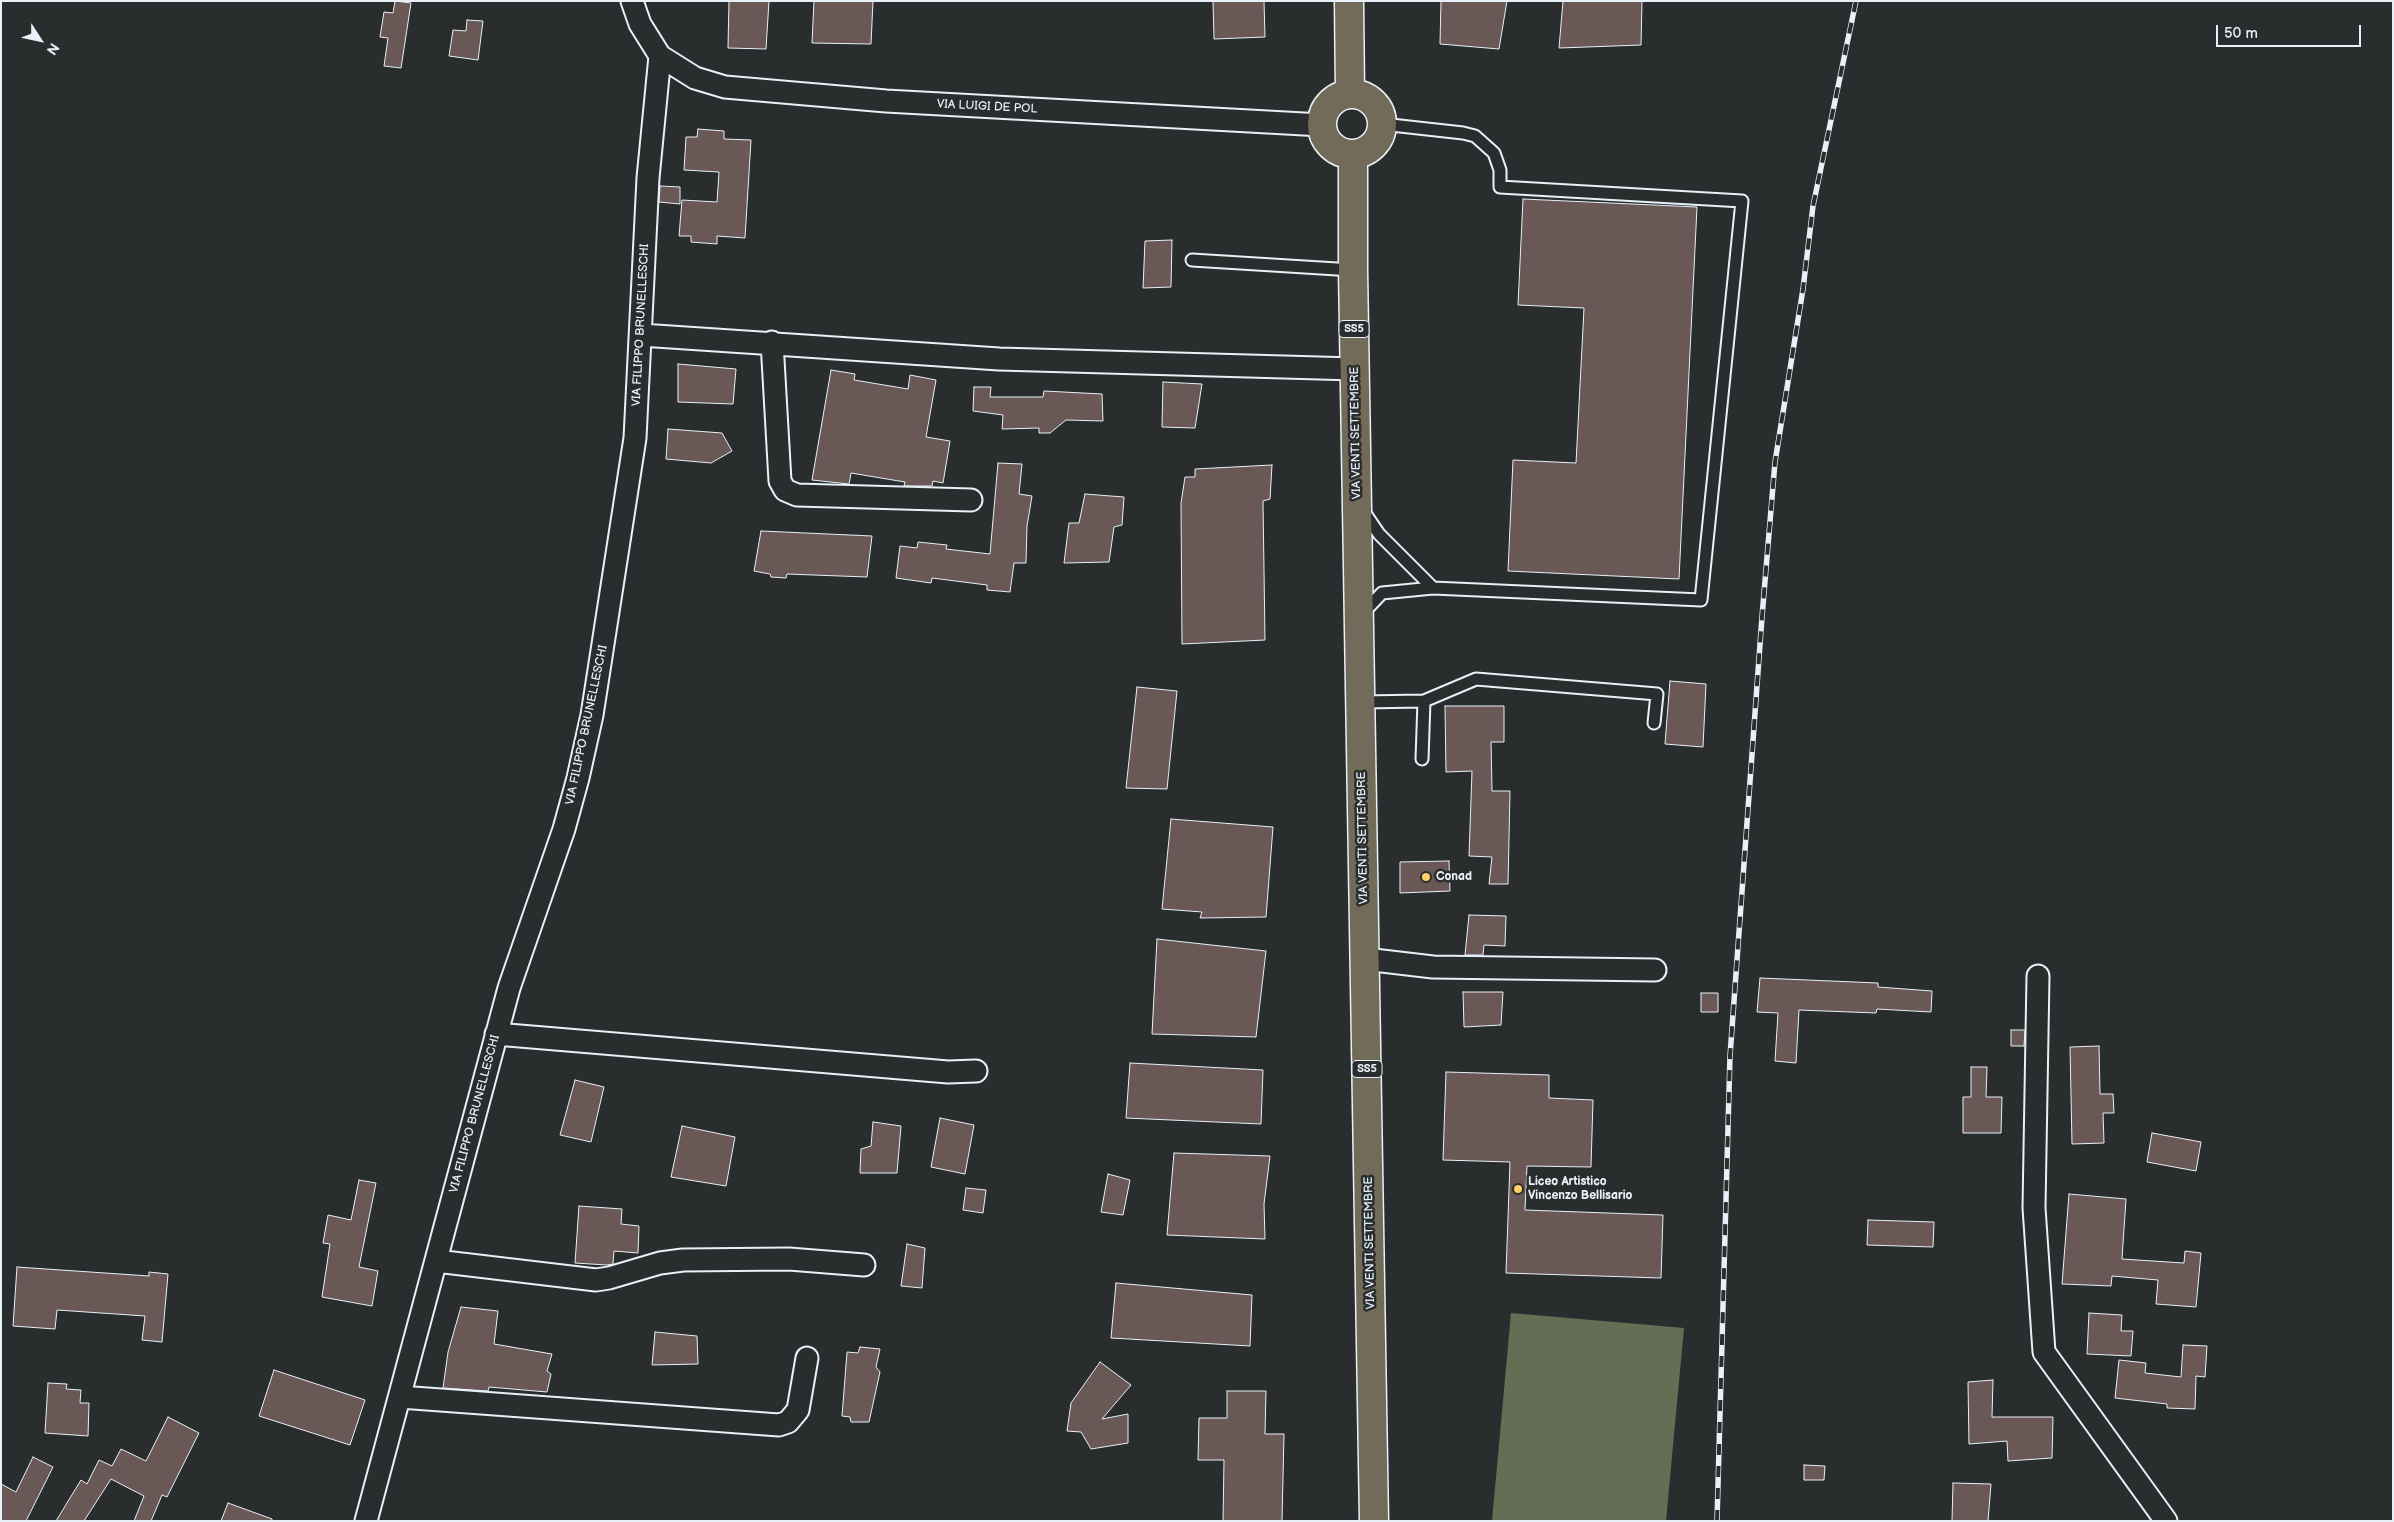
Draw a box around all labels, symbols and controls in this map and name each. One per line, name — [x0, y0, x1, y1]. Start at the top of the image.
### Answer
north arrow — [15, 15, 65, 65]
scale bar — [2219, 15, 2364, 47]
text: 50 m — [2224, 24, 2258, 43]
text: N — [43, 40, 63, 58]
street label: VIA LUIGI DE POL — [936, 97, 1038, 117]
street label: VIA FILIPPO BRUNELLESCHI — [630, 243, 652, 407]
road number: SS5 — [1339, 320, 1369, 338]
street label: VIA VENTI SETTEMBRE — [1348, 367, 1364, 499]
street label: VIA FILIPPO BRUNELLESCHI — [563, 644, 611, 806]
street label: VIA VENTI SETTEMBRE — [1355, 772, 1371, 904]
place label: Conad — [1436, 870, 1472, 884]
marker: Conad — [1420, 871, 1432, 883]
street label: VIA FILIPPO BRUNELLESCHI — [447, 1033, 503, 1195]
road number: SS5 — [1352, 1060, 1382, 1078]
place label: Liceo Artistico Vincenzo Bellisario — [1528, 1175, 1632, 1203]
street label: VIA VENTI SETTEMBRE — [1362, 1177, 1378, 1309]
marker: Liceo Artistico Vincenzo Bellisario — [1512, 1183, 1524, 1195]

